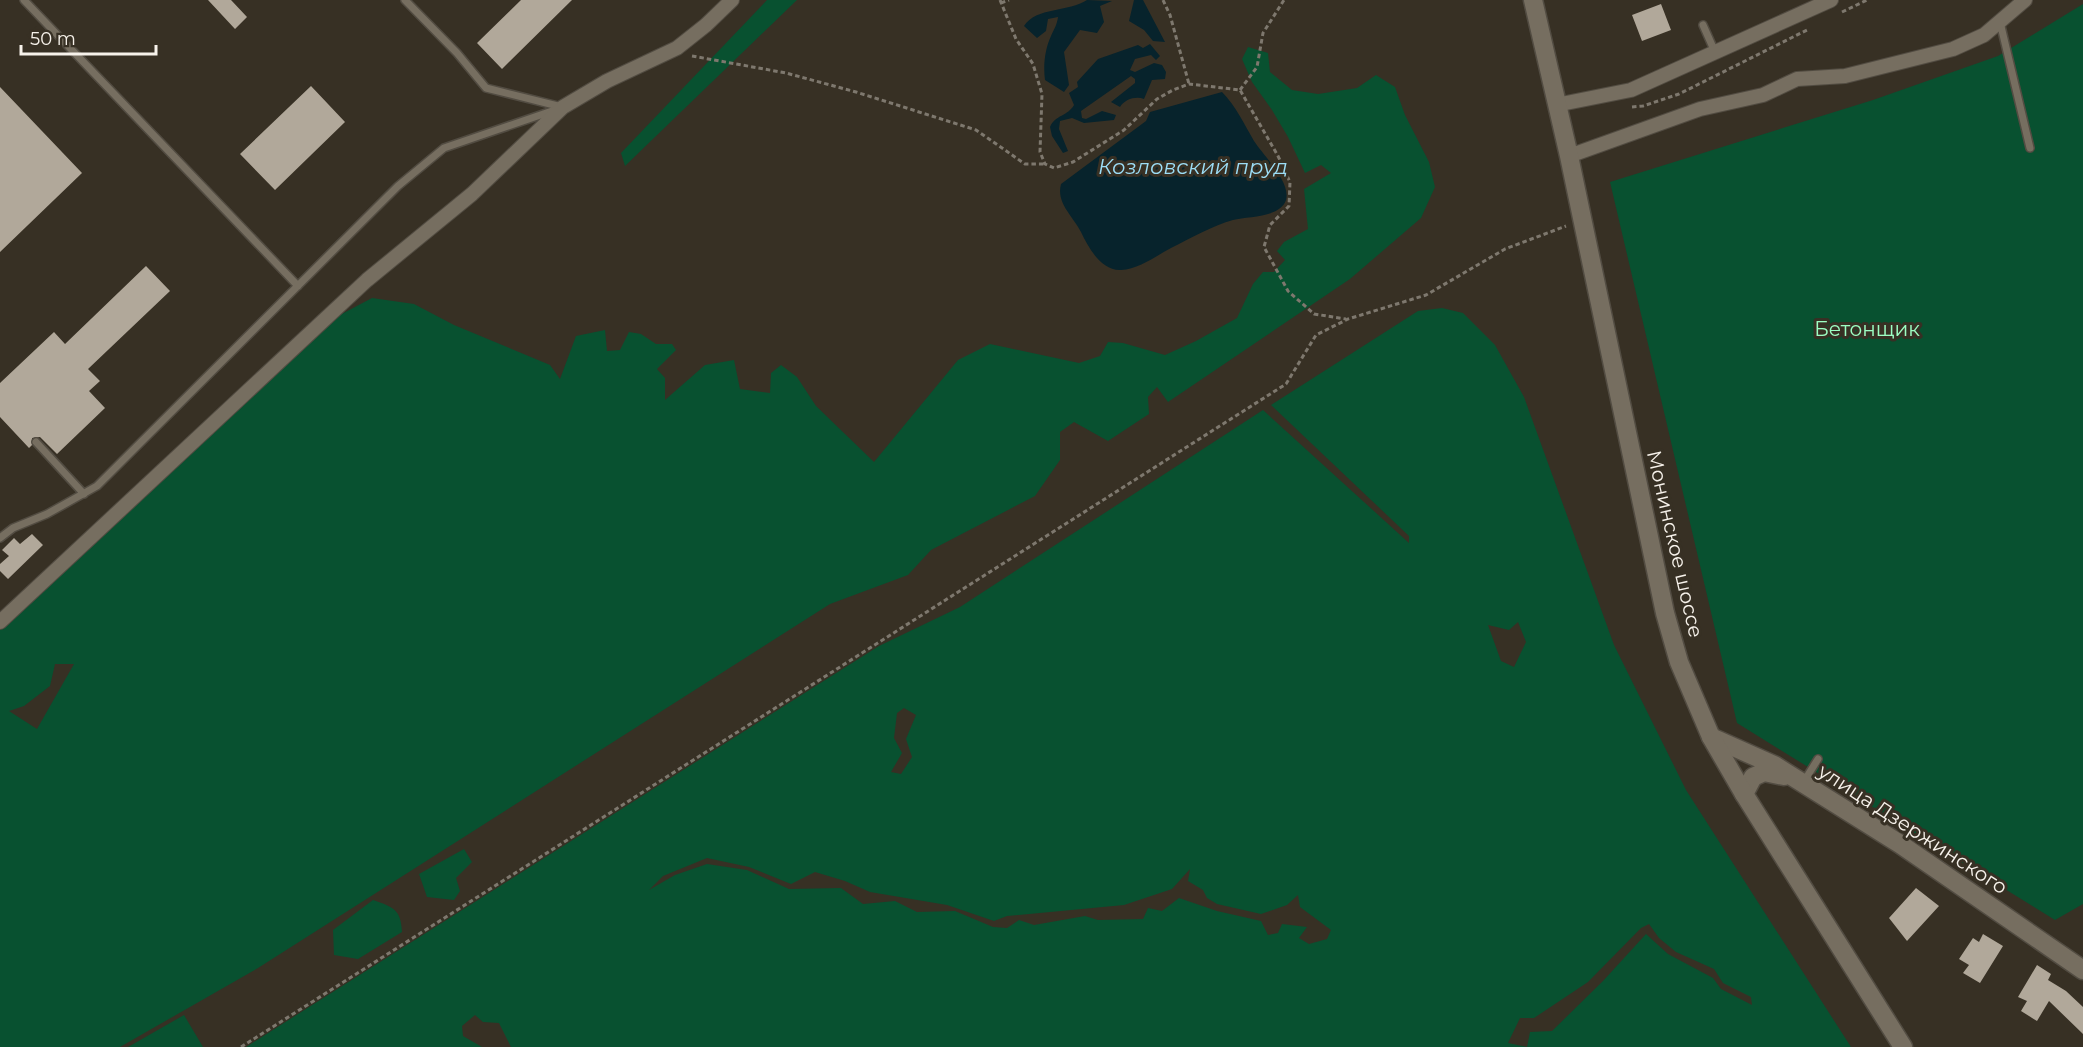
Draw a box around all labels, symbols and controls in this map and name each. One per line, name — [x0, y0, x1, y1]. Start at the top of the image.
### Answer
scale bar — [21, 18, 156, 56]
text: 50 m — [30, 28, 76, 50]
water label: Козловский пруд — [1098, 154, 1288, 179]
park label: Бетонщик — [1814, 317, 1920, 341]
street label: Монинское шоссе — [1642, 448, 1708, 640]
street label: улица Дзержинского — [1813, 758, 2012, 899]

